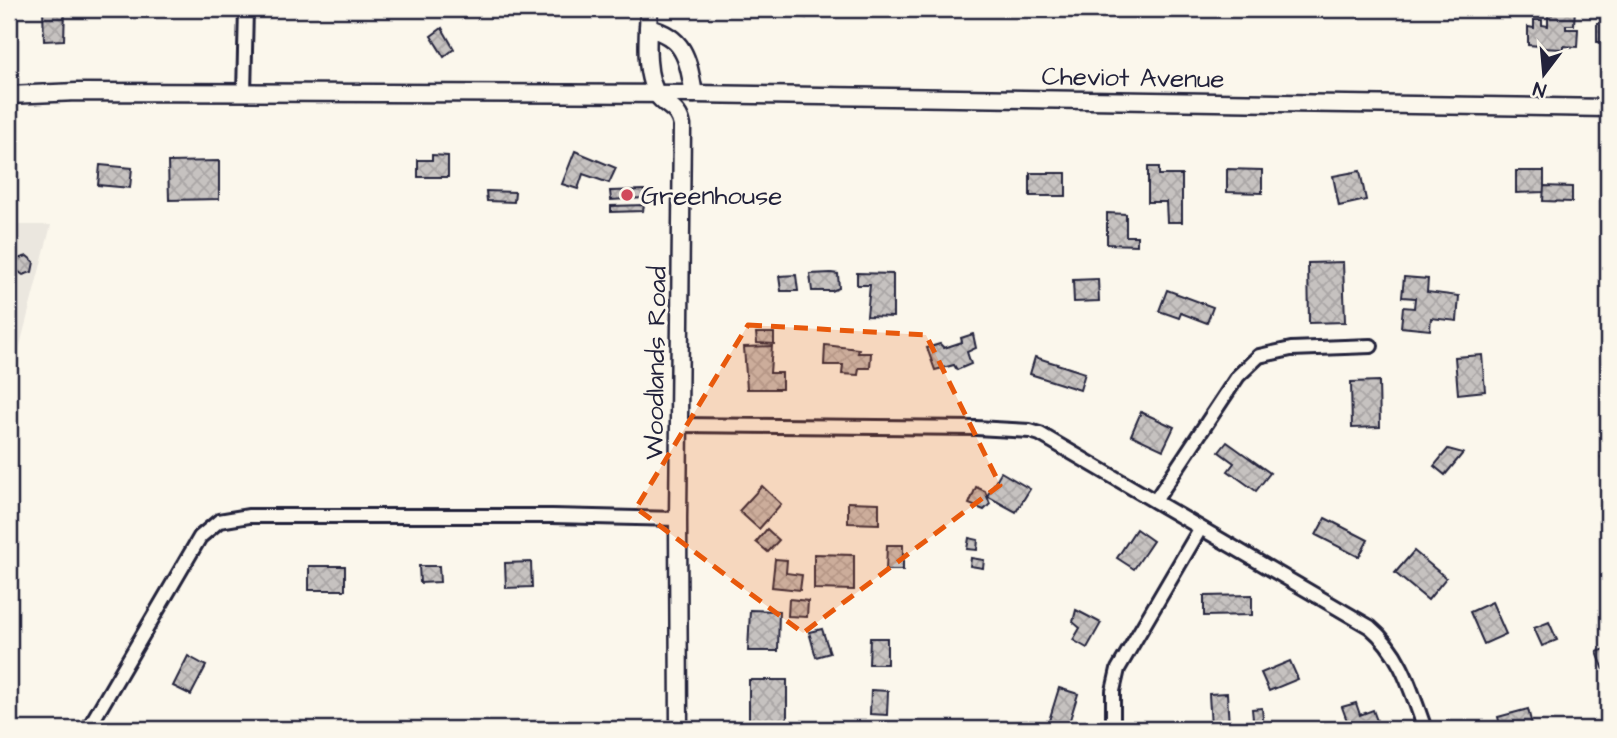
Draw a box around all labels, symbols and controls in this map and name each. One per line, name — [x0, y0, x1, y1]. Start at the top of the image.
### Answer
north arrow — [1508, 38, 1578, 108]
street label: Cheviot Avenue — [1041, 58, 1225, 98]
text: N — [1530, 74, 1549, 104]
place label: Greenhouse — [641, 178, 782, 214]
marker: Greenhouse — [619, 187, 635, 203]
street label: Woodlands Road — [636, 266, 676, 460]

